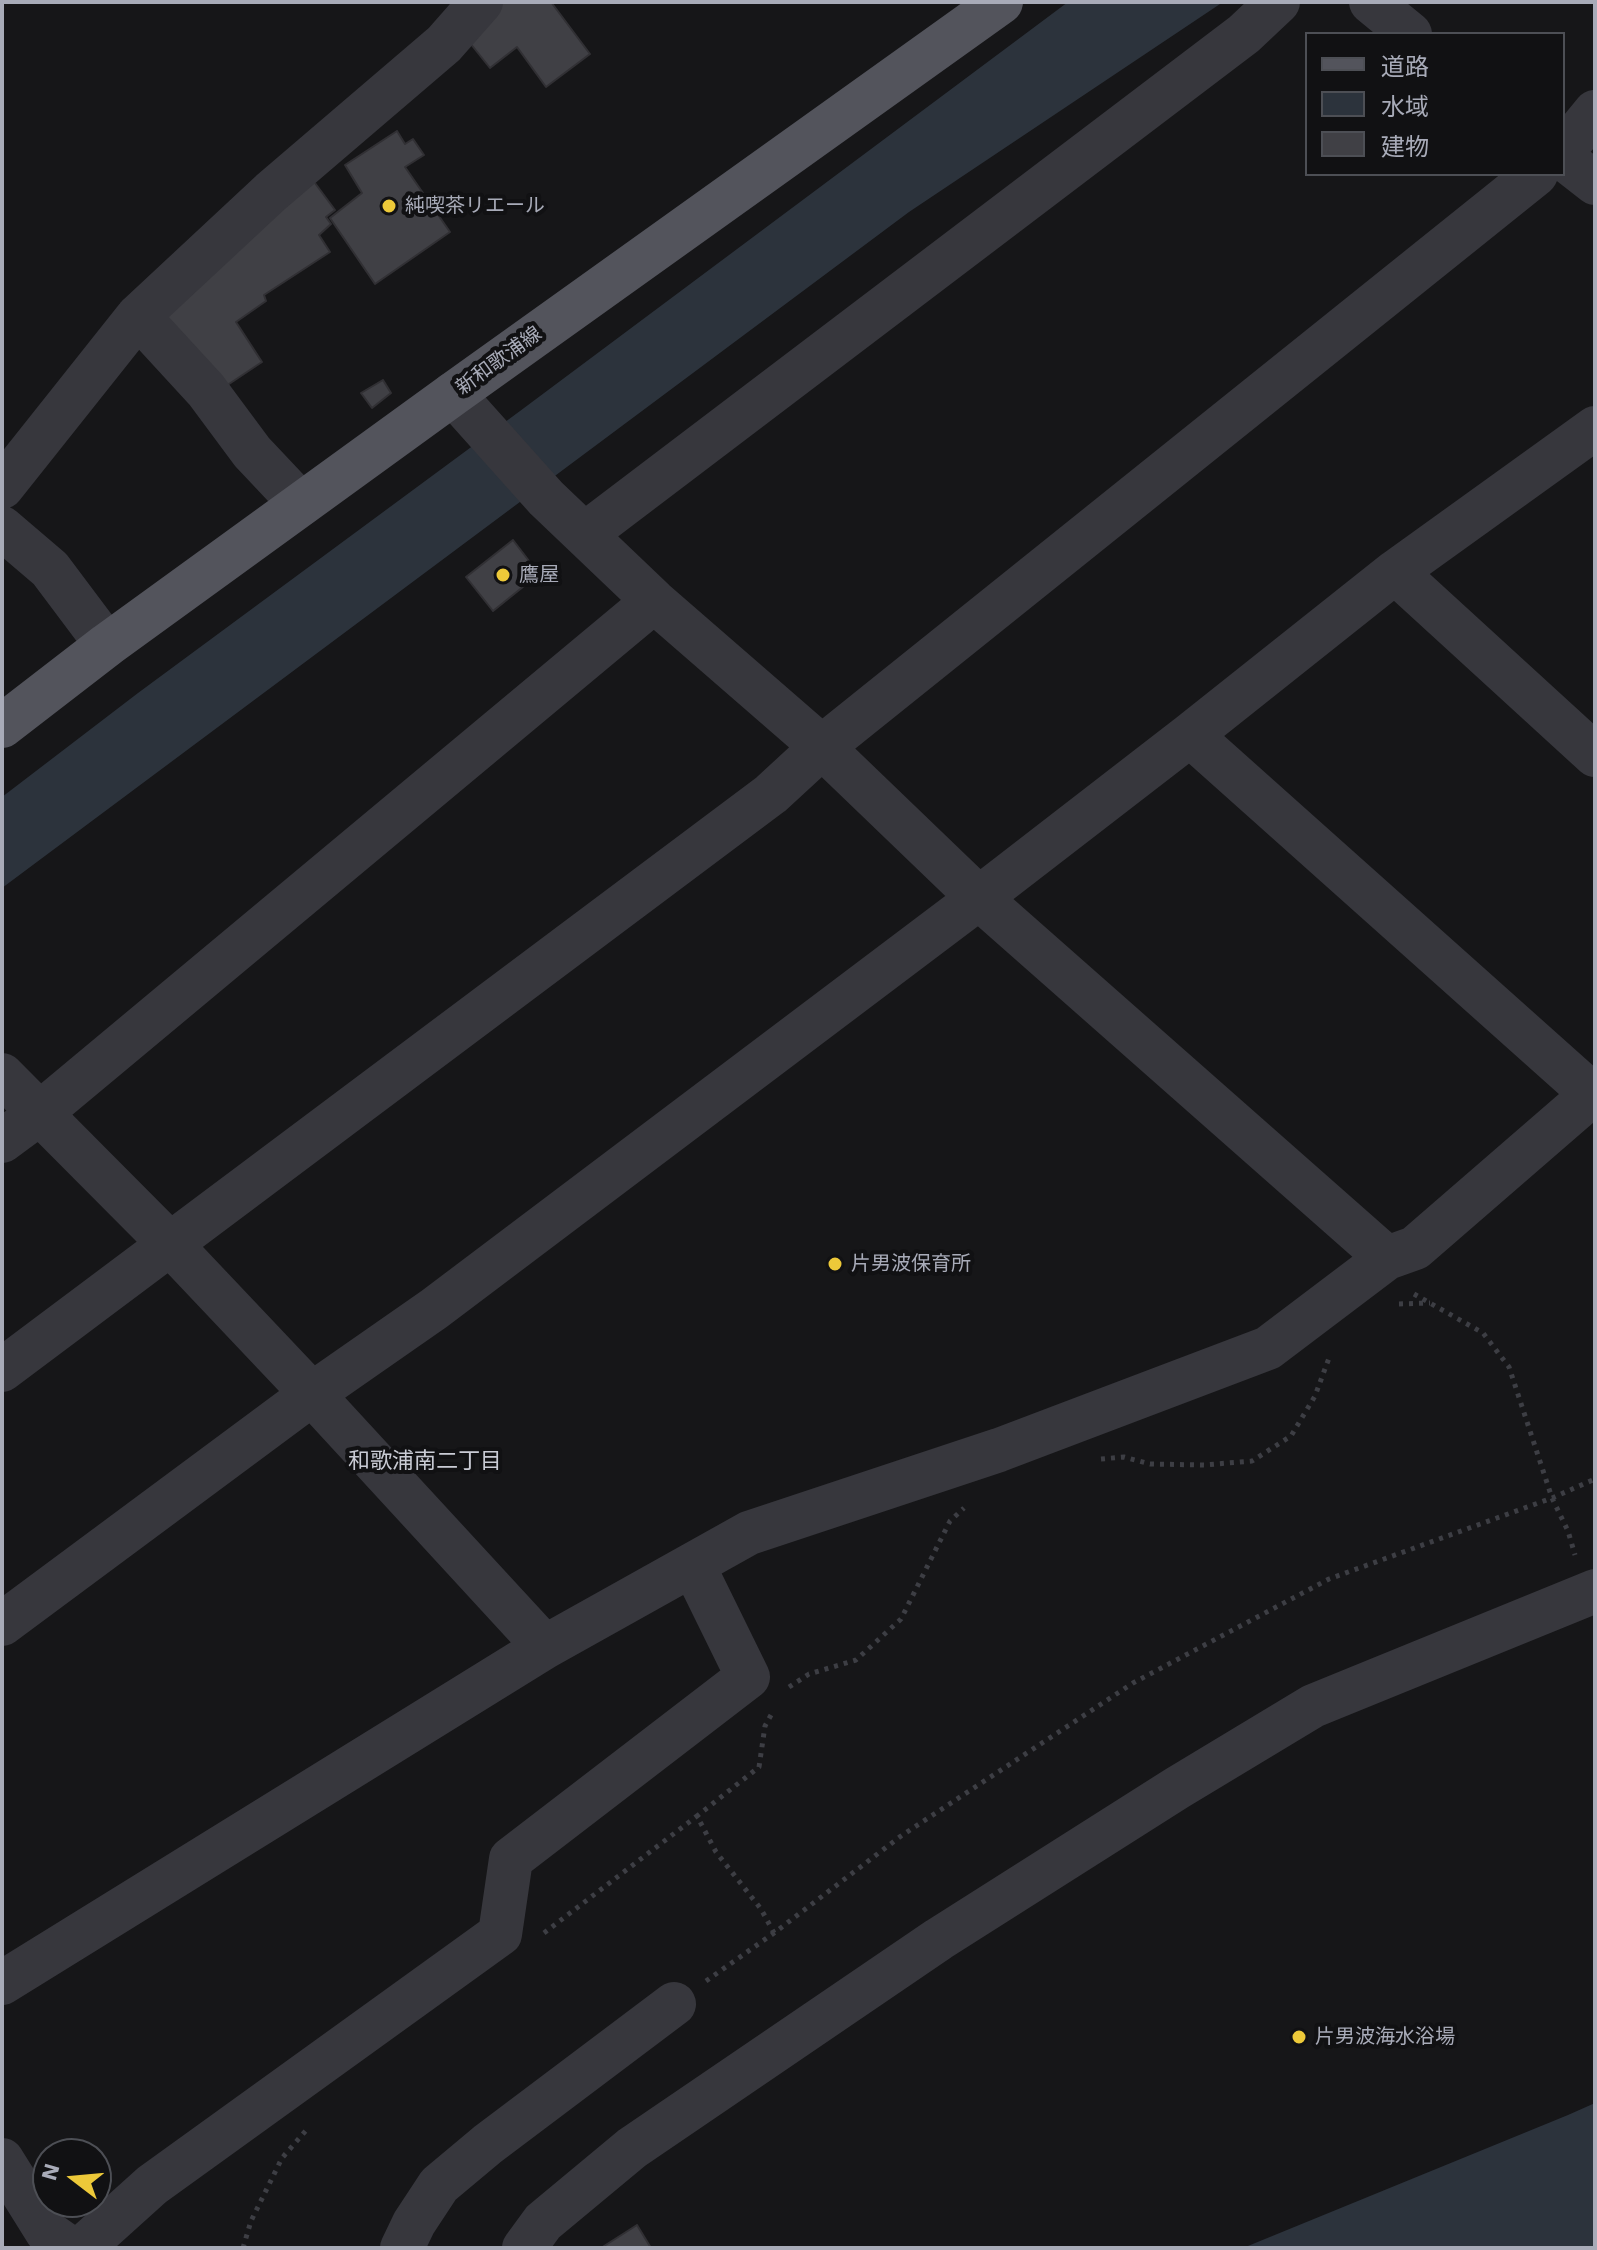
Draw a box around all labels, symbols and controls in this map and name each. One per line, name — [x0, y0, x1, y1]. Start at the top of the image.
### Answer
legend — [1305, 32, 1565, 176]
text: 道路 — [1381, 53, 1429, 81]
text: 水域 — [1381, 93, 1429, 121]
text: 建物 — [1381, 133, 1429, 161]
place label: 純喫茶リエール — [405, 194, 545, 218]
marker: 純喫茶リエール — [380, 197, 398, 215]
street label: 新和歌浦線 — [451, 322, 547, 400]
place label: 鷹屋 — [519, 563, 559, 587]
marker: 鷹屋 — [494, 566, 512, 584]
place label: 片男波保育所 — [851, 1252, 971, 1276]
marker: 片男波保育所 — [826, 1255, 844, 1273]
district label: 和歌浦南二丁目 — [348, 1449, 502, 1475]
place label: 片男波海水浴場 — [1315, 2025, 1455, 2049]
marker: 片男波海水浴場 — [1290, 2028, 1308, 2046]
north arrow — [32, 2138, 112, 2218]
text: N — [36, 2161, 65, 2183]

